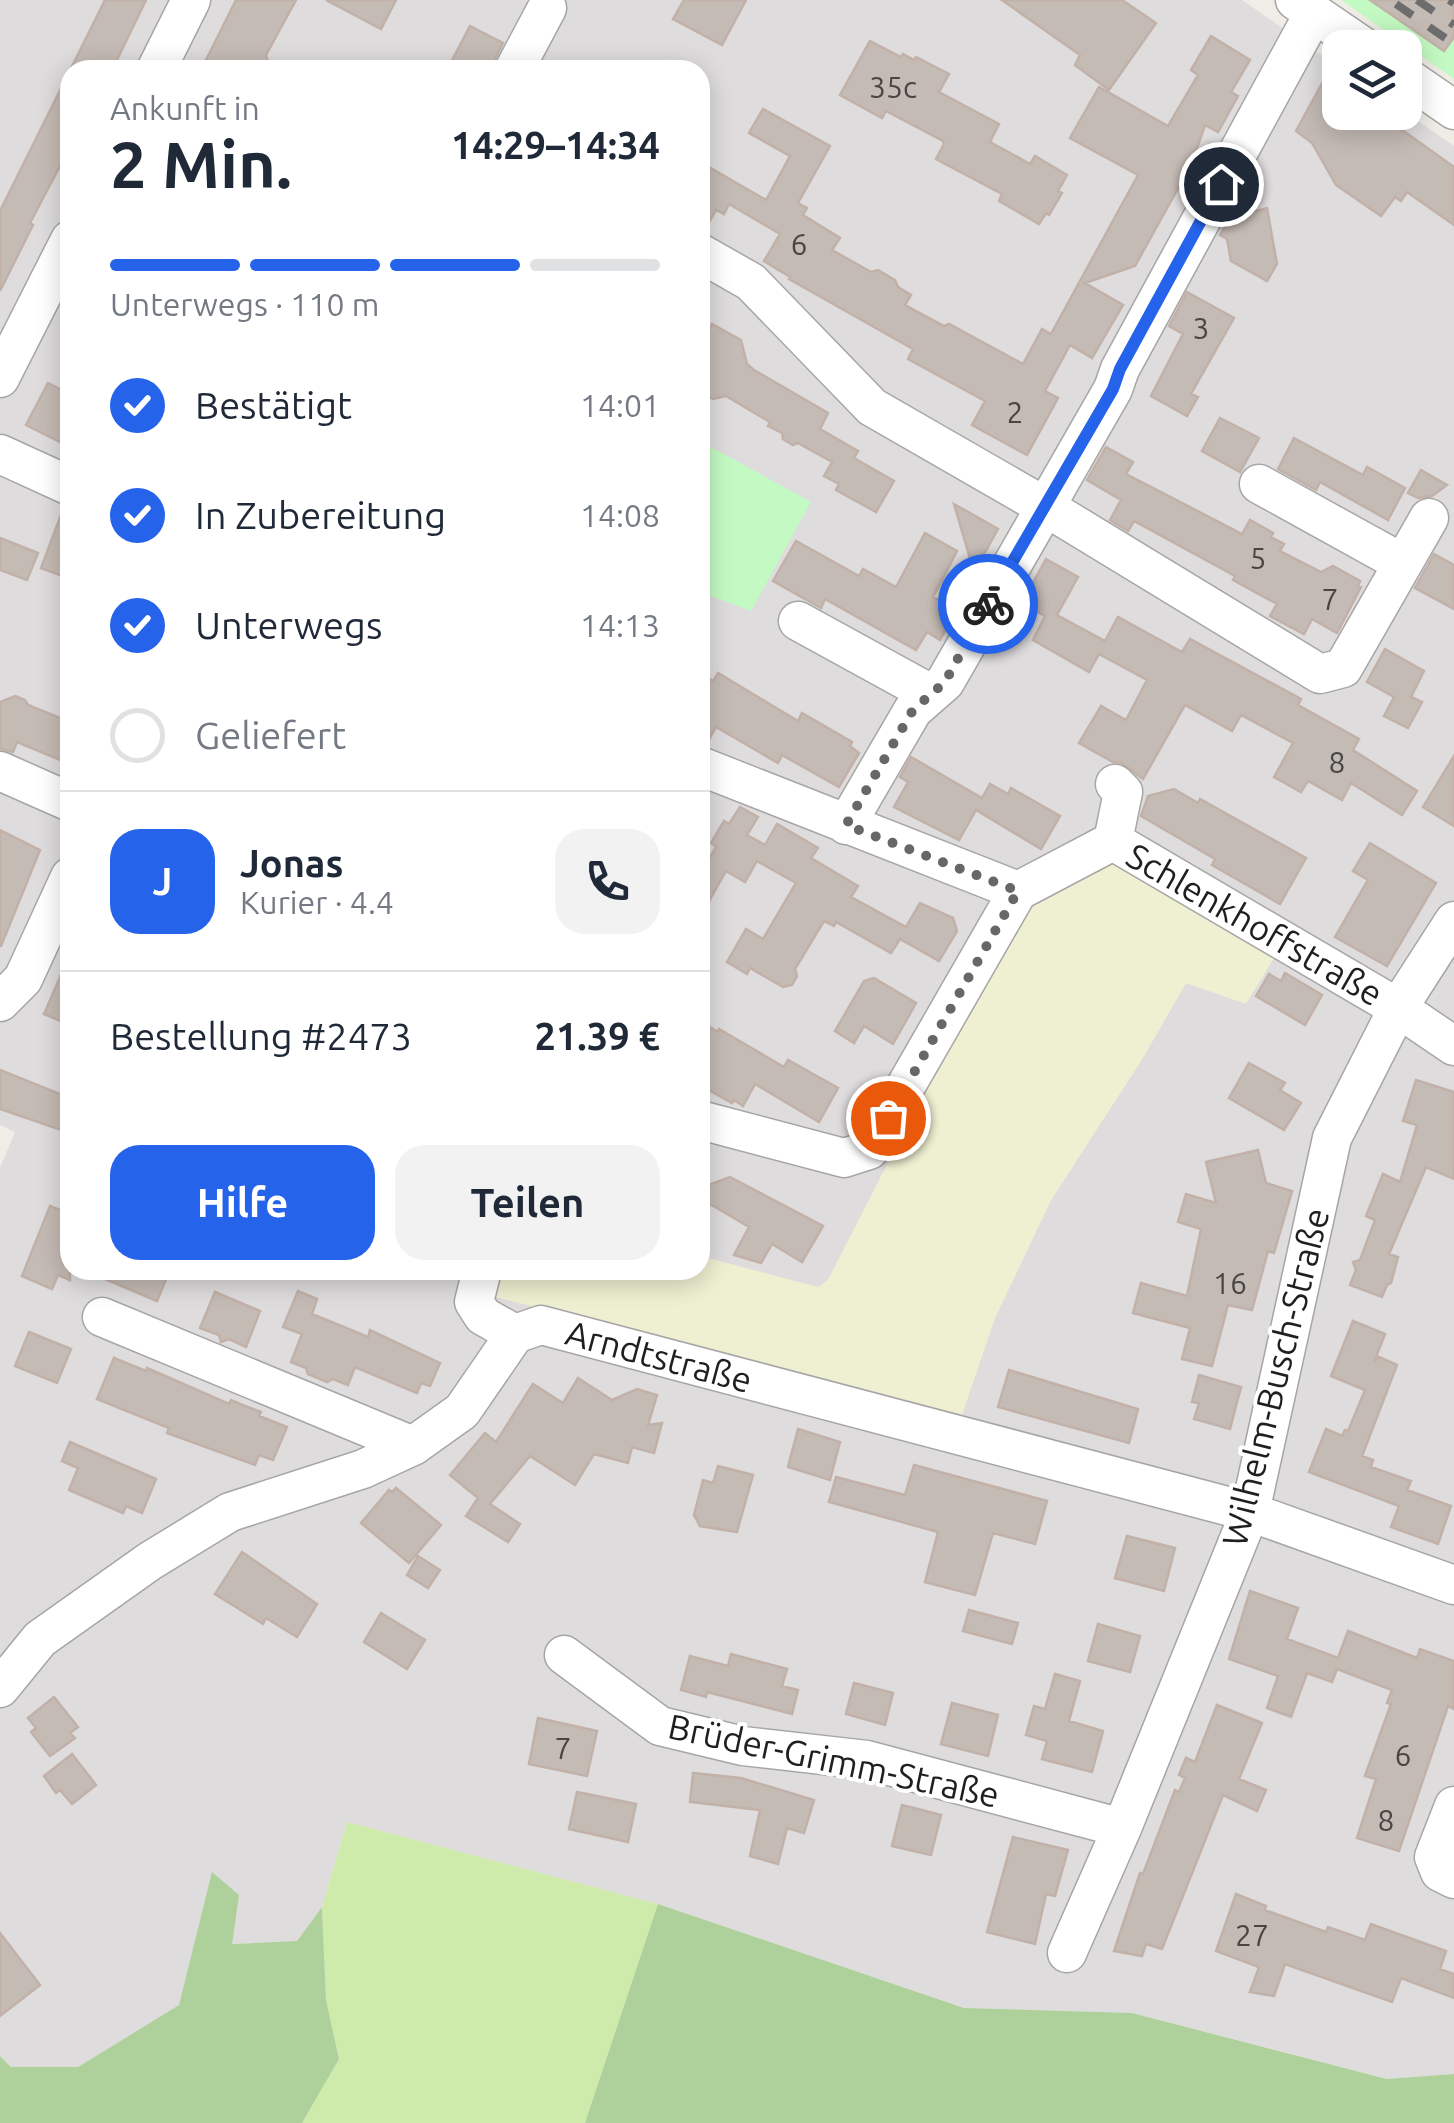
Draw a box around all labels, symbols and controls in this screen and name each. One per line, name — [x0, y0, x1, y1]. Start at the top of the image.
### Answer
map controls — [1322, 30, 1422, 130]
button: layers — [1322, 30, 1422, 130]
house number: 35c — [869, 70, 917, 104]
text: Ankunft in — [110, 90, 260, 126]
text: 14:29–14:34 — [451, 124, 660, 166]
text: 2 Min. — [110, 127, 292, 200]
pin — [1179, 142, 1264, 227]
icon: home — [1194, 157, 1249, 212]
house number: 6 — [791, 227, 807, 261]
text: Unterwegs · 110 m — [110, 286, 379, 322]
house number: 3 — [1193, 311, 1209, 345]
icon: check — [110, 378, 165, 433]
text: Bestätigt — [195, 384, 352, 426]
text: 14:01 — [580, 387, 660, 423]
house number: 2 — [1007, 395, 1023, 429]
icon: check — [110, 488, 165, 543]
text: In Zubereitung — [195, 494, 446, 536]
text: 14:08 — [580, 497, 660, 533]
house number: 5 — [1250, 541, 1266, 575]
courier — [938, 554, 1038, 654]
icon: bike — [961, 577, 1016, 632]
house number: 7 — [1322, 582, 1338, 616]
icon: check — [110, 598, 165, 653]
text: Unterwegs — [195, 604, 382, 646]
text: 14:13 — [580, 607, 660, 643]
text: Geliefert — [195, 714, 346, 756]
house number: 8 — [1329, 745, 1345, 779]
button: phone — [555, 829, 660, 934]
street label: Schlenkhoffstraße — [1120, 835, 1390, 1013]
text: Jonas — [240, 842, 343, 884]
text: J — [153, 860, 172, 902]
text: Kurier · 4.4 — [240, 884, 394, 920]
text: Bestellung #2473 — [110, 1015, 412, 1057]
text: 21.39 € — [534, 1015, 660, 1057]
pin — [846, 1076, 931, 1161]
icon: bag — [861, 1091, 916, 1146]
button: Hilfe — [110, 1145, 375, 1260]
button: Teilen — [395, 1145, 660, 1260]
street label: Wilhelm-Busch-Straße — [1214, 1204, 1336, 1550]
house number: 16 — [1213, 1266, 1247, 1300]
street label: Arndtstraße — [562, 1312, 756, 1400]
street label: Brüder-Grimm-Straße — [665, 1705, 1003, 1815]
house number: 7 — [555, 1731, 571, 1765]
house number: 6 — [1395, 1738, 1411, 1772]
house number: 8 — [1378, 1803, 1394, 1837]
house number: 27 — [1235, 1918, 1269, 1952]

